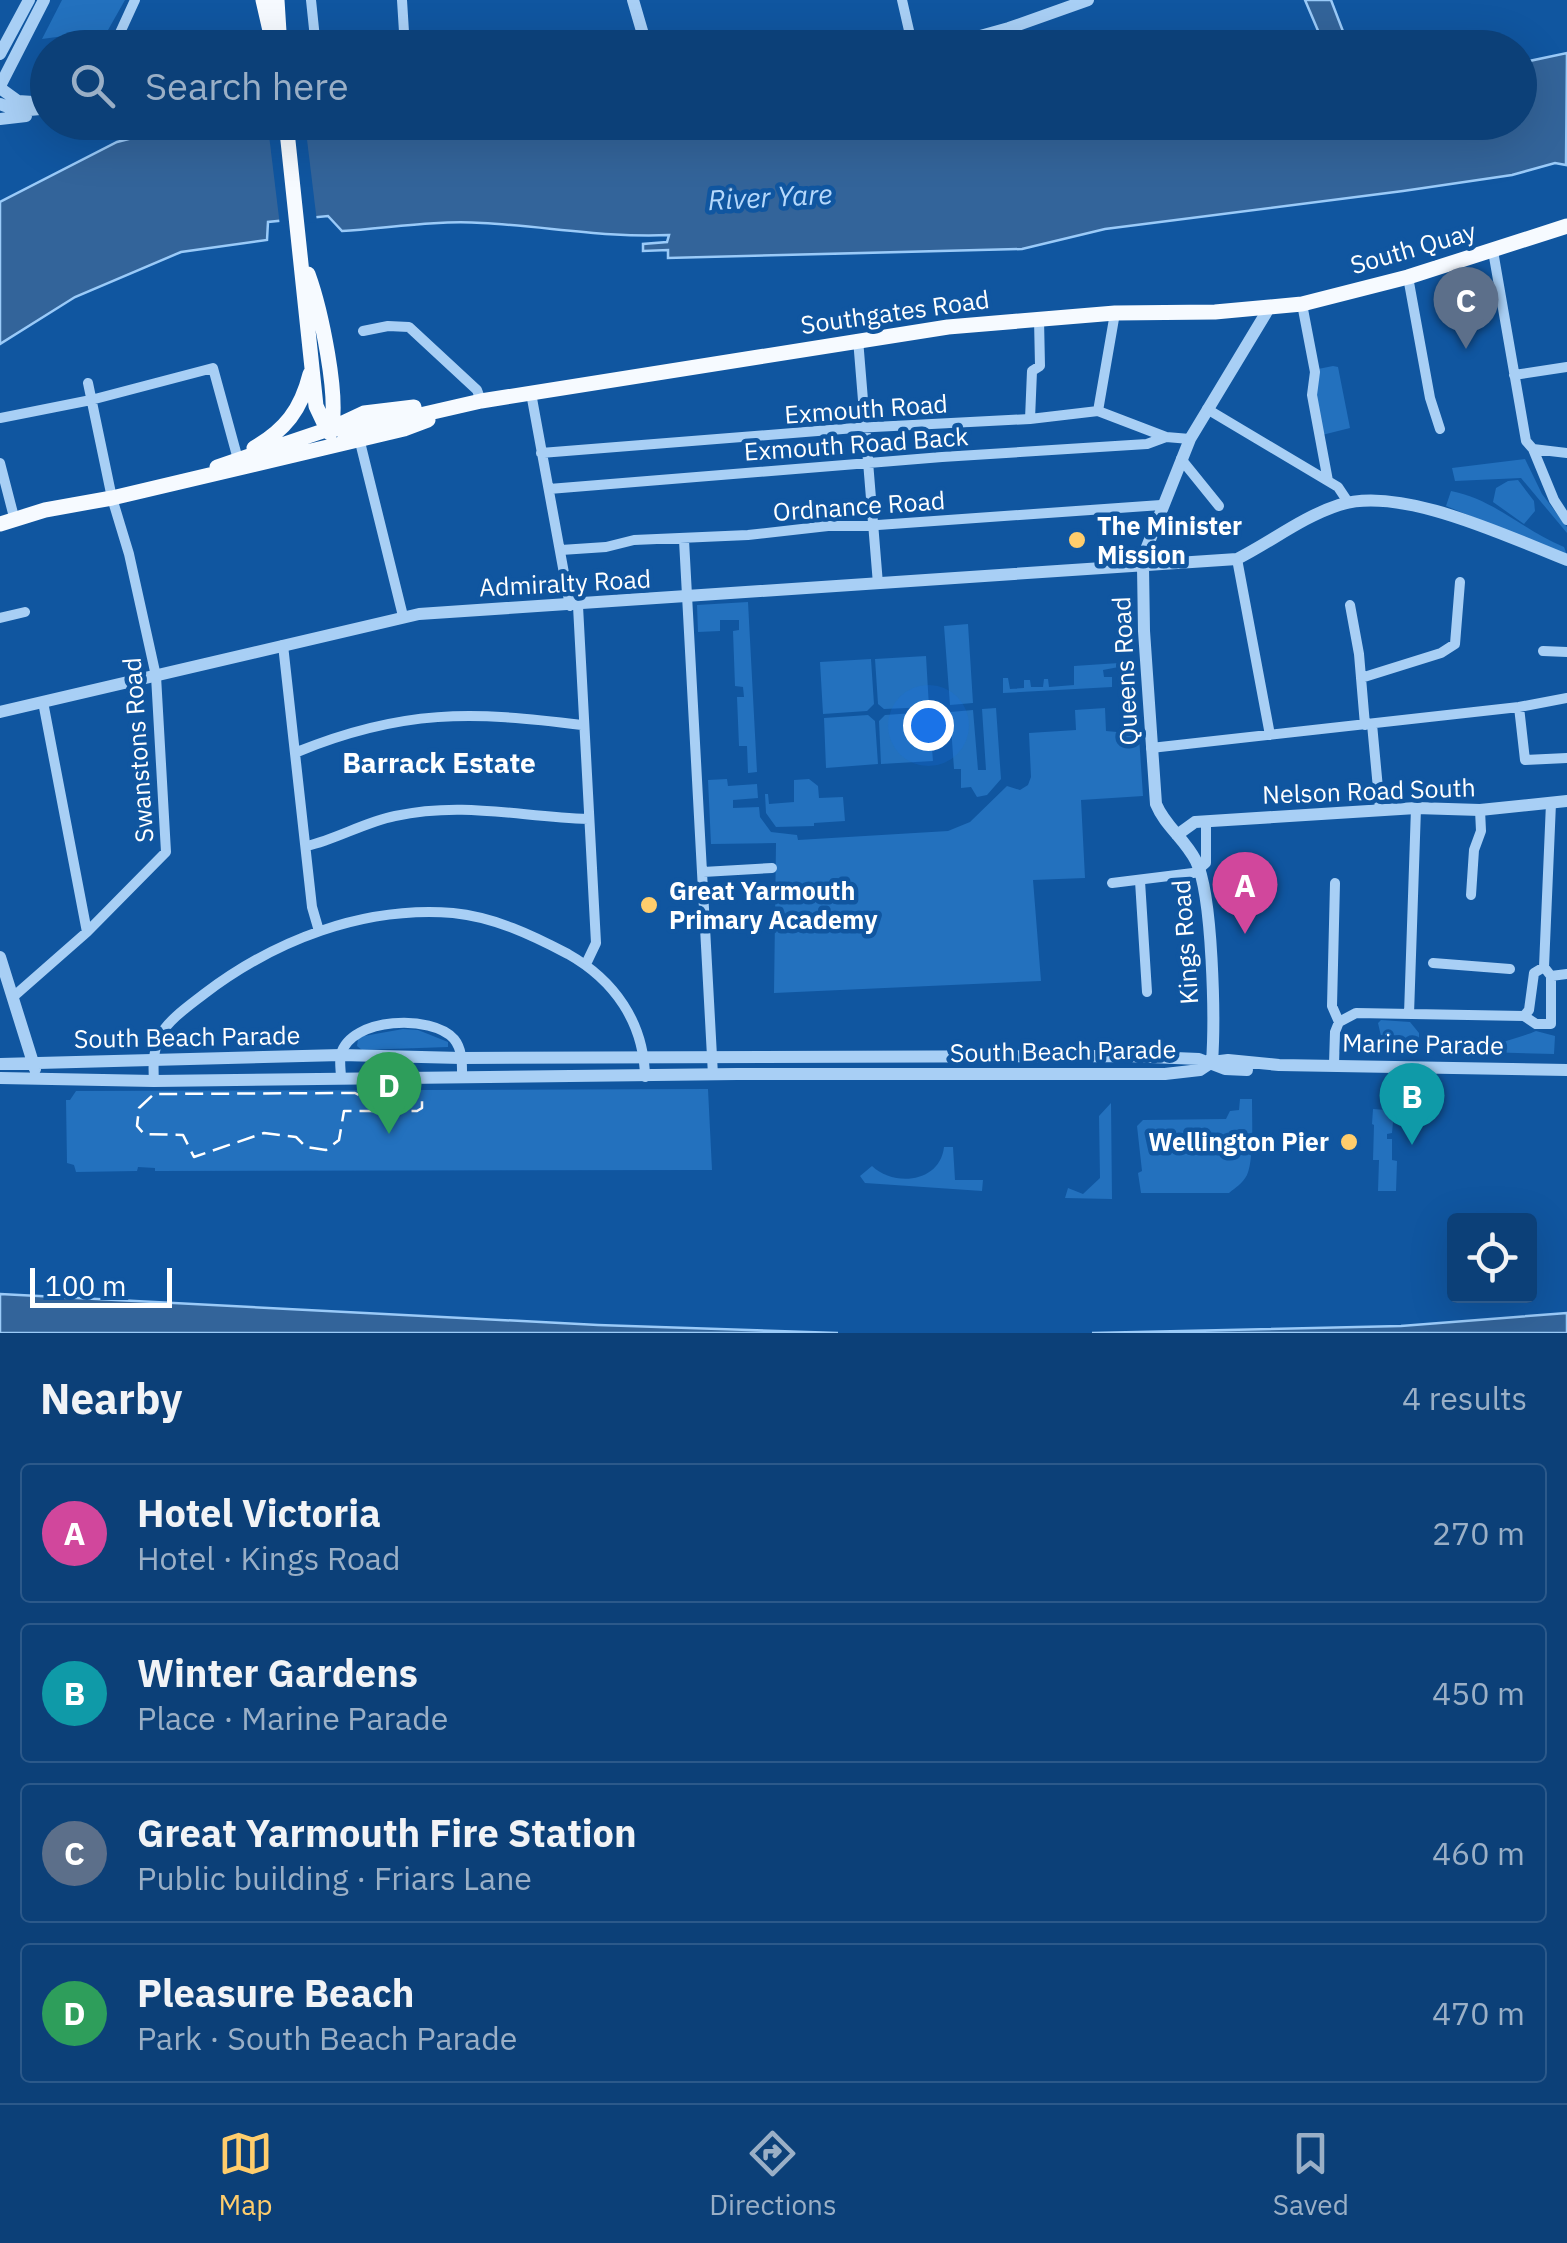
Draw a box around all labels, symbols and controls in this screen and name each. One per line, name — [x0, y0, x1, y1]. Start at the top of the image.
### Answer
search box — [30, 30, 1537, 140]
icon: search — [65, 58, 120, 113]
text: Search here — [145, 61, 349, 110]
water label: River Yare — [707, 175, 833, 218]
street label: South Quay — [1346, 214, 1480, 281]
pin: C — [1434, 266, 1498, 349]
street label: Southgates Road — [798, 282, 991, 341]
street label: Exmouth Road — [783, 386, 949, 431]
street label: Exmouth Road Back — [743, 419, 969, 468]
street label: Ordnance Road — [772, 483, 946, 528]
place label: The Minister Mission — [1097, 509, 1242, 571]
marker: The Minister Mission — [1066, 529, 1088, 551]
street label: Admiralty Road — [478, 562, 652, 603]
street label: Queens Road — [1104, 596, 1145, 746]
street label: Swanstons Road — [115, 656, 160, 844]
your location — [903, 700, 954, 751]
district label: Barrack Estate — [342, 744, 536, 781]
street label: Nelson Road South — [1262, 770, 1476, 811]
pin: A — [1212, 852, 1278, 934]
place label: Great Yarmouth Primary Academy — [669, 874, 878, 936]
street label: Kings Road — [1164, 879, 1205, 1006]
marker: Great Yarmouth Primary Academy — [638, 894, 660, 916]
street label: South Beach Parade — [73, 1018, 301, 1055]
street label: Marine Parade — [1342, 1026, 1504, 1061]
street label: South Beach Parade — [949, 1032, 1177, 1069]
pin: D — [356, 1052, 422, 1134]
pin: B — [1380, 1062, 1444, 1145]
place label: Wellington Pier — [1148, 1125, 1329, 1158]
marker: Wellington Pier — [1338, 1131, 1360, 1153]
map controls — [1447, 1213, 1537, 1303]
button: locate — [1447, 1213, 1537, 1303]
scale bar — [30, 1263, 172, 1308]
text: 100 m — [45, 1267, 126, 1304]
text: Nearby — [40, 1371, 182, 1426]
text: 4 results — [1402, 1377, 1527, 1419]
text: Hotel Victoria — [137, 1488, 381, 1537]
text: A — [64, 1512, 85, 1554]
text: 270 m — [1432, 1512, 1525, 1554]
text: Hotel · Kings Road — [137, 1537, 401, 1579]
text: Winter Gardens — [137, 1648, 418, 1697]
text: B — [64, 1672, 85, 1714]
text: 450 m — [1432, 1672, 1525, 1714]
text: Place · Marine Parade — [137, 1697, 448, 1739]
text: Great Yarmouth Fire Station — [137, 1808, 637, 1857]
text: C — [64, 1832, 85, 1874]
text: 460 m — [1432, 1832, 1525, 1874]
text: Public building · Friars Lane — [137, 1857, 532, 1899]
text: Pleasure Beach — [137, 1968, 414, 2017]
text: D — [63, 1992, 86, 2034]
text: 470 m — [1432, 1992, 1525, 2034]
text: Park · South Beach Parade — [137, 2017, 517, 2059]
tab: Map — [218, 2126, 273, 2223]
tab: Directions — [709, 2126, 837, 2223]
tab: Saved — [1273, 2126, 1349, 2223]

